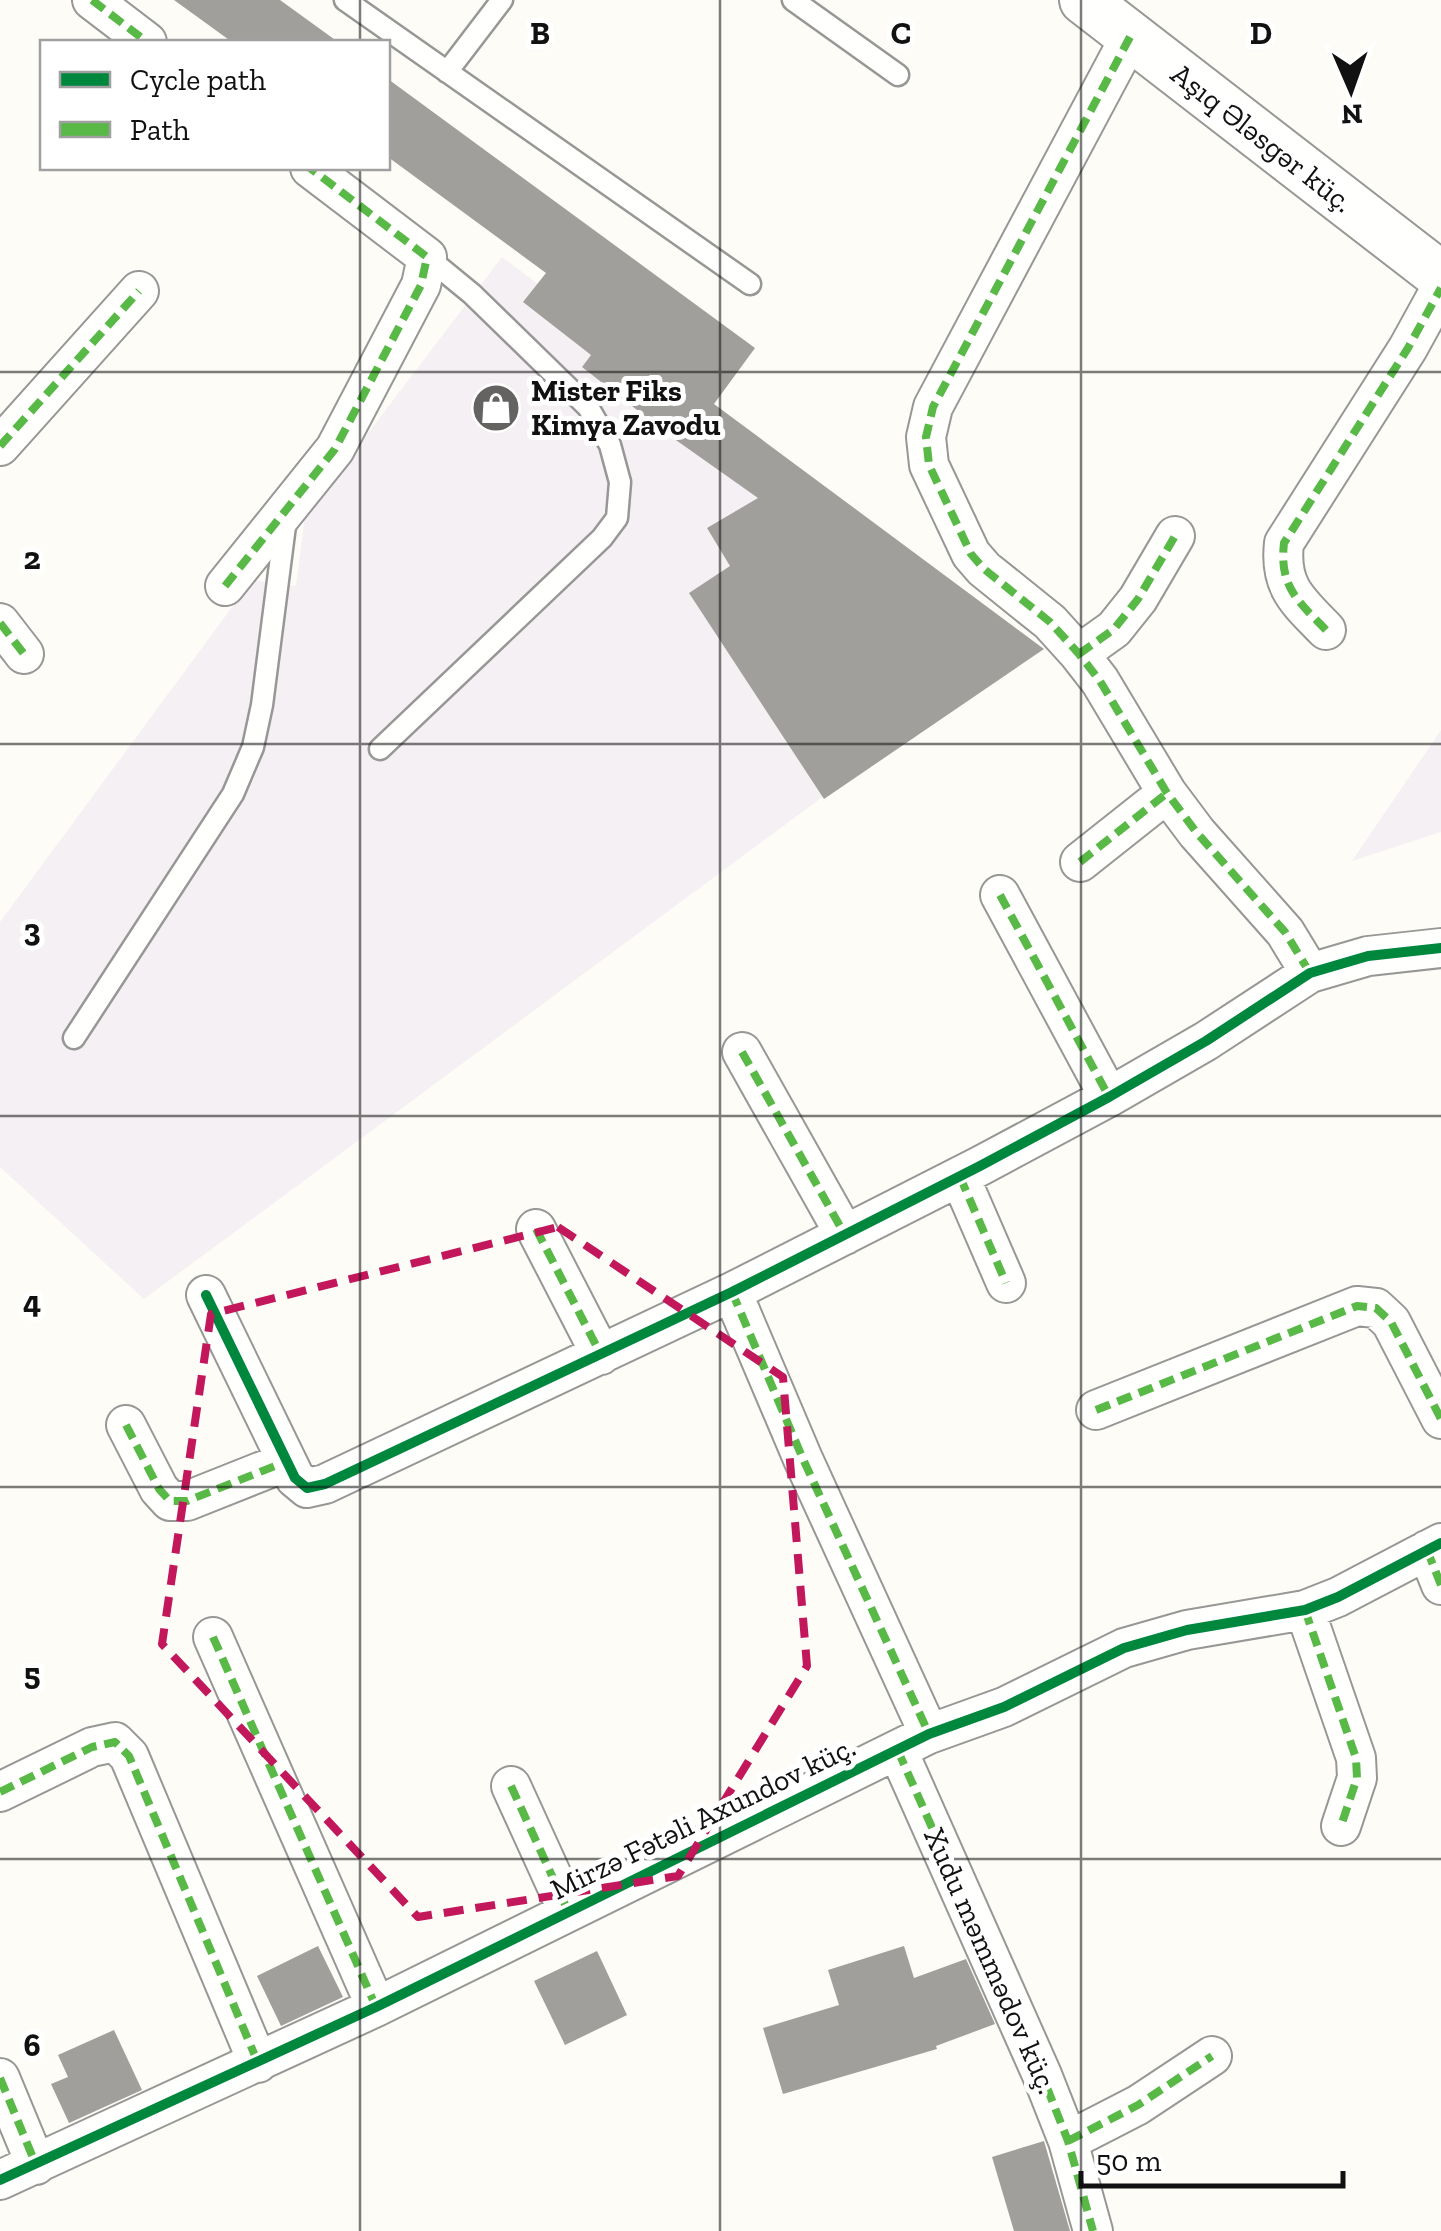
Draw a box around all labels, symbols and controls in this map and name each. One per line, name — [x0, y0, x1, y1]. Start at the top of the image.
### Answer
text: B — [530, 14, 550, 52]
text: C — [891, 14, 911, 52]
text: D — [1250, 14, 1272, 52]
legend — [40, 40, 390, 170]
north arrow — [1301, 40, 1401, 140]
street label: Aşıq Ələsgər küç. — [1164, 56, 1360, 220]
text: Cycle path — [130, 62, 266, 98]
text: N — [1341, 98, 1363, 131]
text: Path — [130, 112, 190, 148]
place label: Mister Fiks Kimya Zavodu — [531, 373, 721, 443]
shop icon: Mister Fiks Kimya Zavodu — [470, 382, 522, 434]
text: 2 — [23, 539, 41, 577]
text: 3 — [23, 911, 41, 949]
text: 4 — [23, 1283, 41, 1321]
text: 5 — [24, 1655, 40, 1693]
street label: Mirzə Fətəli Axundov küç. — [545, 1729, 861, 1907]
street label: Xudu məmmədov küç. — [916, 1823, 1066, 2099]
text: 6 — [23, 2026, 41, 2064]
scale bar — [1081, 2126, 1344, 2188]
text: 50 m — [1096, 2143, 1161, 2179]

